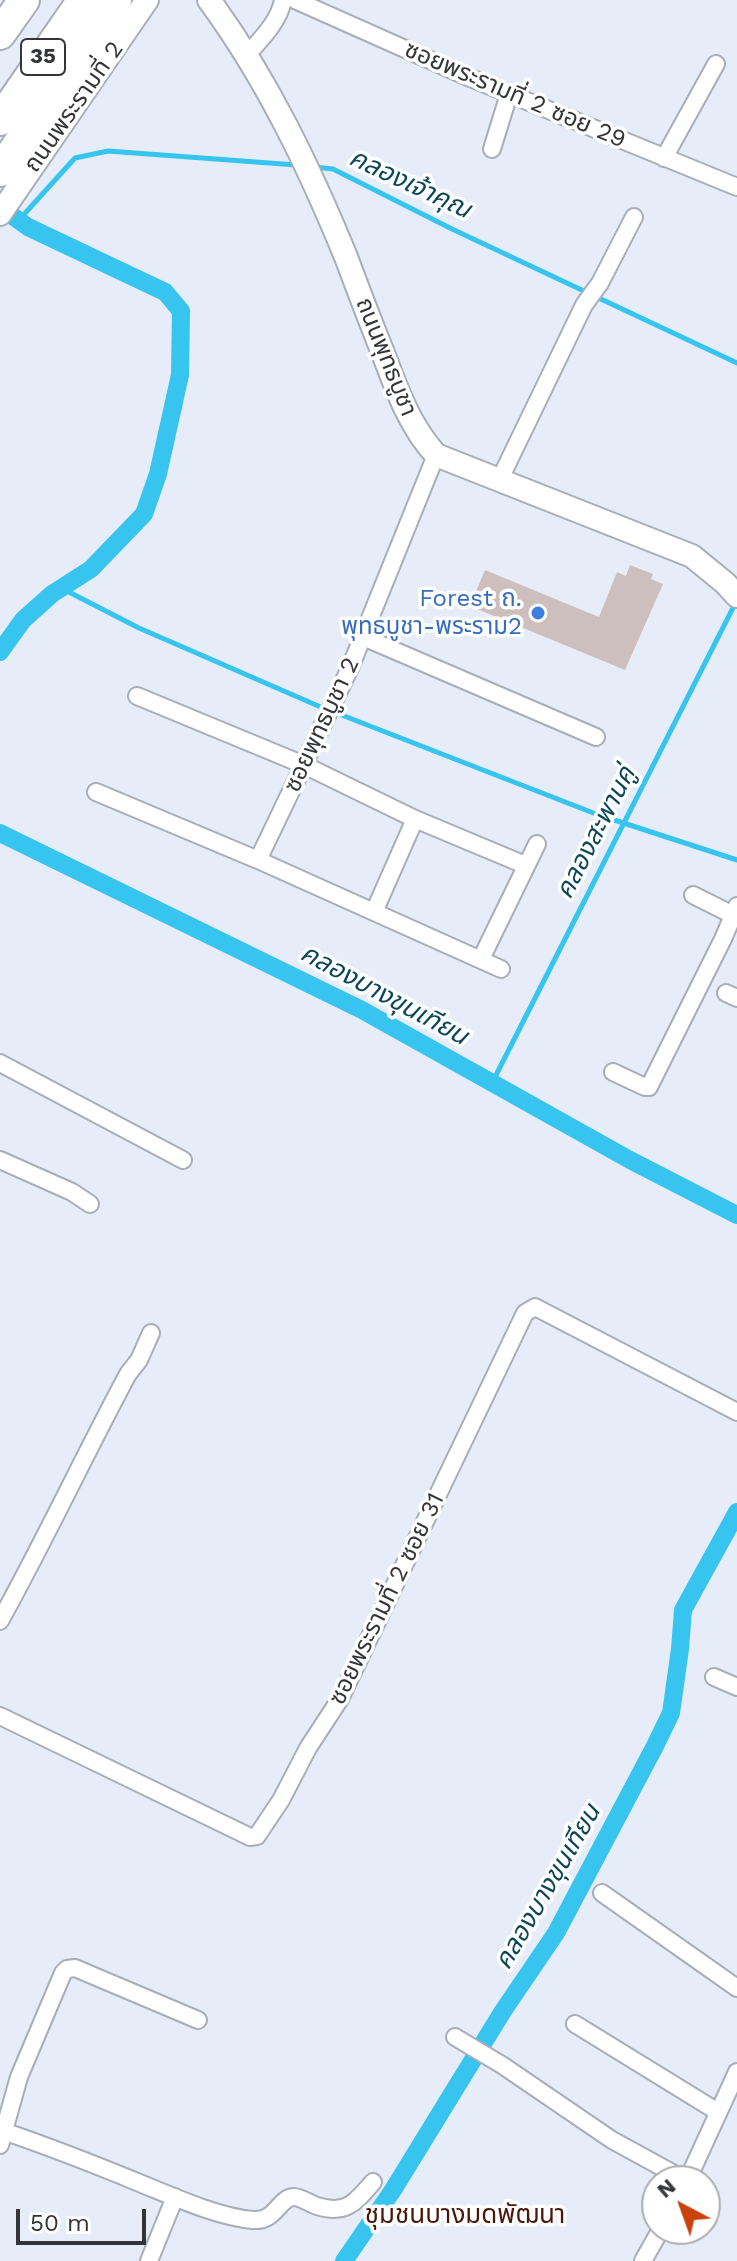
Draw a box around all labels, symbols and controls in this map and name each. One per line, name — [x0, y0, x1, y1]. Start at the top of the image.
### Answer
street label: ซอยพระรามที่ 2 ซอย 29 — [400, 35, 630, 155]
street label: ถนนพระรามที่ 2 — [18, 36, 130, 178]
road number: 35 — [21, 39, 65, 75]
water label: คลองเจ้าคุณ — [344, 142, 476, 226]
street label: ถนนพุทธบูชา — [349, 293, 423, 421]
place label: Forest ถ. พุทธบูชา-พระราม2 — [341, 585, 522, 641]
marker: Forest ถ. พุทธบูชา-พระราม2 — [529, 604, 547, 622]
street label: ซอยพุทธบูชา 2 — [278, 653, 366, 797]
water label: คลองสะพานคู่ — [549, 762, 643, 904]
water label: คลองบางขุนเทียน — [295, 938, 473, 1052]
street label: ซอยพระรามที่ 2 ซอย 31 — [323, 1488, 451, 1710]
water label: คลองบางขุนเทียน — [488, 1799, 608, 1975]
north arrow — [641, 2165, 721, 2245]
text: N — [652, 2173, 681, 2203]
scale bar — [20, 2193, 150, 2243]
district label: ชุมชนบางมดพัฒนา — [365, 2199, 565, 2231]
text: 50 m — [30, 2209, 90, 2237]

